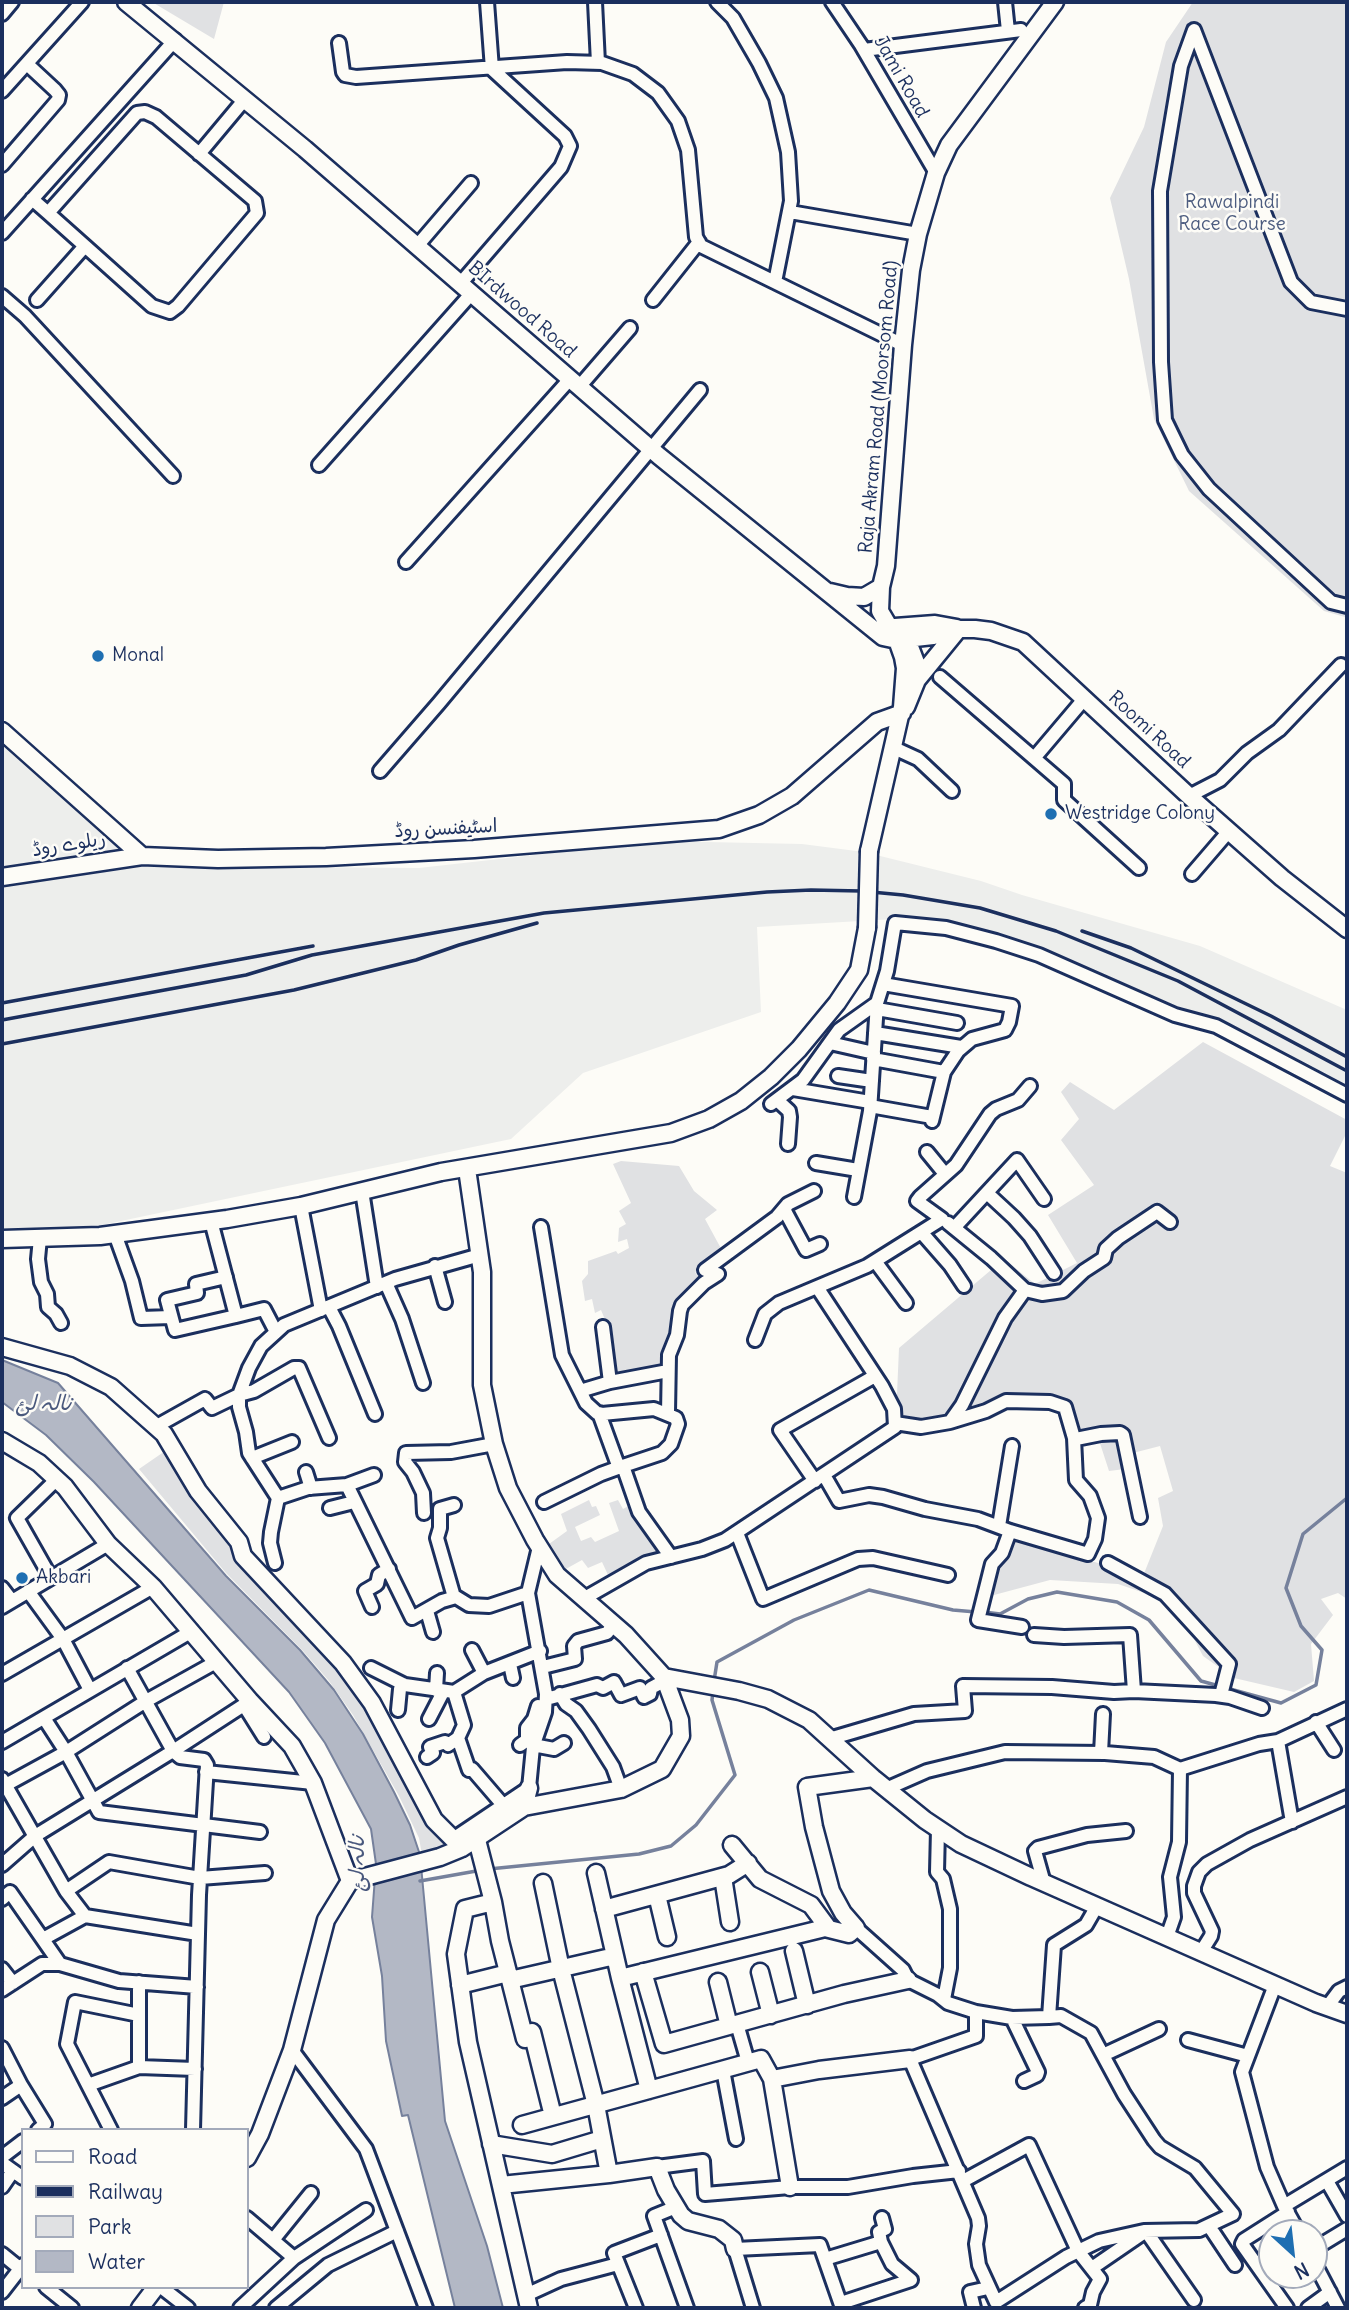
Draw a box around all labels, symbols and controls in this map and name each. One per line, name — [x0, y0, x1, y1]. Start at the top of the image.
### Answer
street label: Jami Road — [869, 32, 933, 122]
park label: Rawalpindi Race Course — [1178, 192, 1286, 236]
street label: BIrdwood Road — [463, 257, 581, 363]
street label: Raja Akram Road (Moorsom Road) — [855, 260, 903, 554]
place label: Monal — [112, 645, 164, 667]
marker: Monal — [90, 648, 106, 664]
street label: Roomi Road — [1103, 686, 1195, 774]
place label: Westridge Colony — [1065, 803, 1215, 825]
marker: Westridge Colony — [1043, 806, 1059, 822]
street label: اسٹیفنسن روڈ — [394, 815, 498, 843]
street label: ریلوے روڈ — [31, 828, 107, 862]
water label: نالہ لئ — [15, 1391, 73, 1417]
place label: Akbari — [36, 1567, 91, 1589]
marker: Akbari — [14, 1570, 30, 1586]
water label: نالہ لئ — [345, 1834, 371, 1892]
legend — [21, 2128, 248, 2289]
text: Road — [88, 2143, 137, 2170]
text: Railway — [88, 2178, 163, 2205]
text: Park — [88, 2213, 131, 2240]
north arrow — [1258, 2219, 1328, 2289]
text: Water — [88, 2248, 145, 2275]
text: N — [1290, 2257, 1313, 2285]

